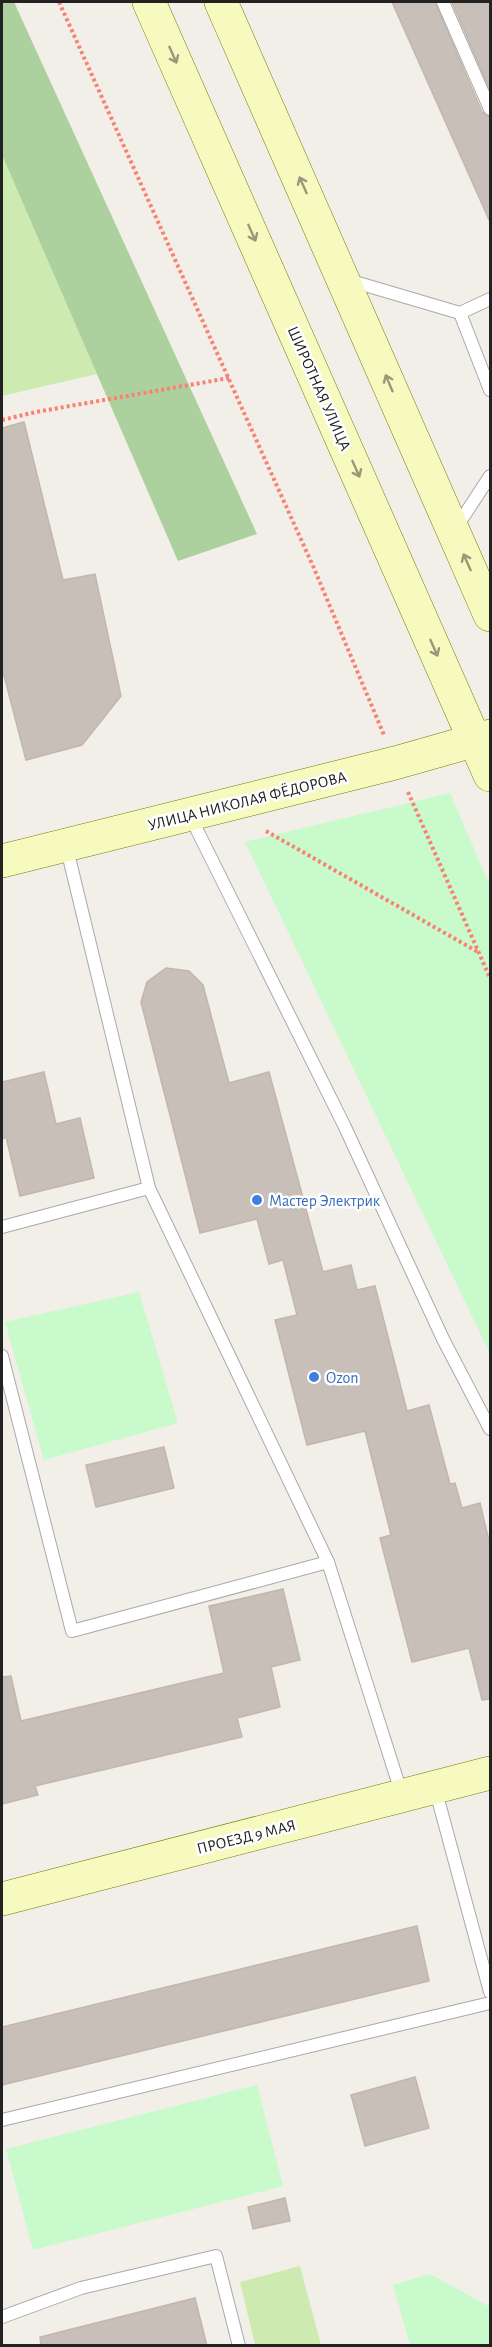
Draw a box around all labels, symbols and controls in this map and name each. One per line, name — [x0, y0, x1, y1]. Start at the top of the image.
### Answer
one-way arrow — [168, 45, 179, 64]
one-way arrow — [296, 176, 307, 194]
one-way arrow — [246, 224, 258, 242]
street label: ШИРОТНАЯ УЛИЦА — [284, 324, 354, 454]
one-way arrow — [383, 374, 394, 392]
one-way arrow — [351, 460, 362, 478]
one-way arrow — [461, 553, 472, 571]
one-way arrow — [429, 638, 441, 656]
street label: УЛИЦА НИКОЛАЯ ФЁДОРОВА — [146, 766, 349, 833]
marker: Мастер Электрик — [250, 1193, 264, 1207]
place label: Мастер Электрик — [269, 1193, 381, 1209]
marker: Ozon — [307, 1370, 321, 1384]
place label: Ozon — [326, 1370, 358, 1386]
street label: ПРОЕЗД 9 МАЯ — [195, 1817, 297, 1857]

